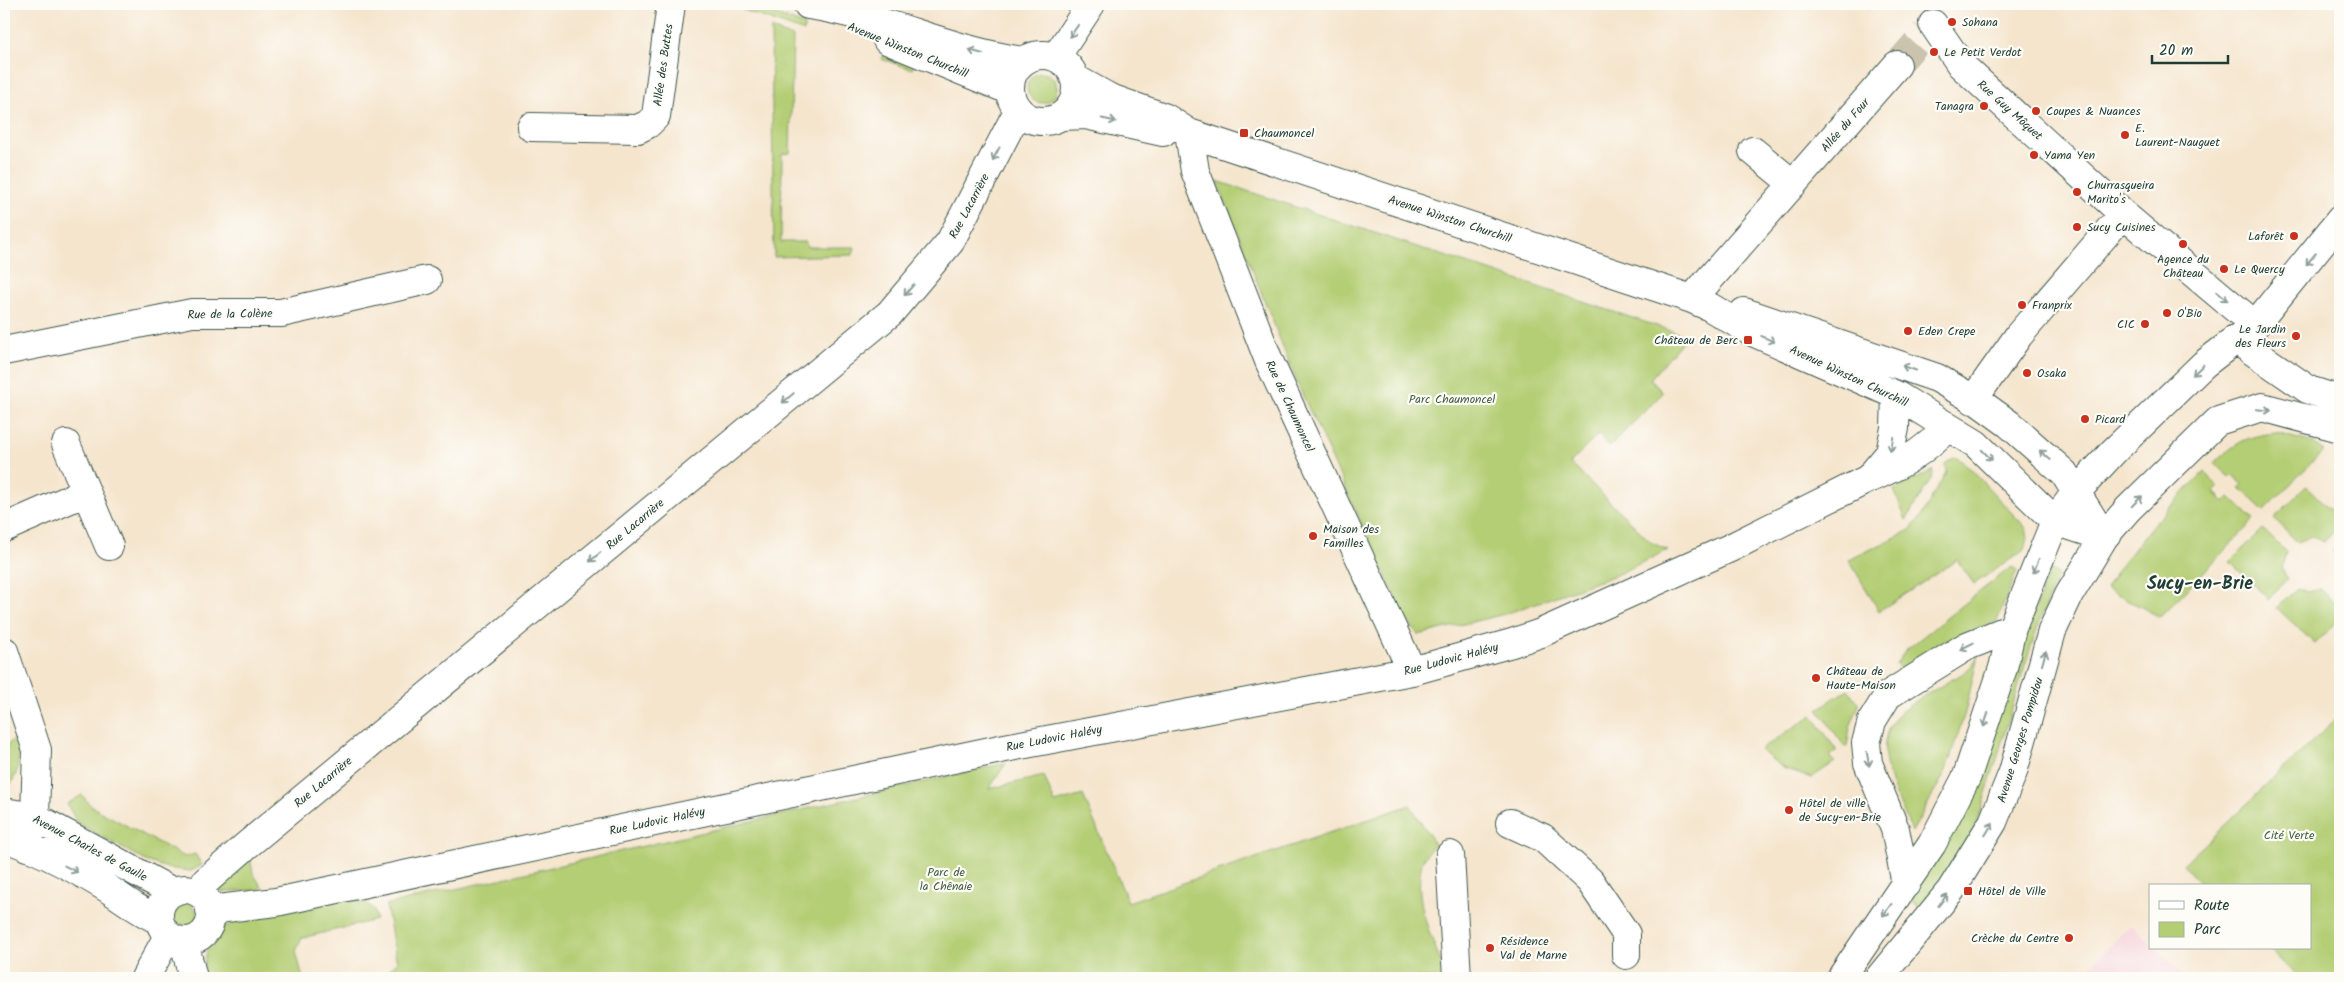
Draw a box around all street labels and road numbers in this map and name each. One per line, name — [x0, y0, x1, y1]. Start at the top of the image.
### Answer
street label: Avenue Winston Churchill — [844, 17, 971, 83]
street label: Allée des Buttes — [648, 23, 679, 108]
street label: Rue Guy Môquet — [1972, 76, 2047, 145]
street label: Allée du Four — [1816, 93, 1875, 157]
street label: Rue Lacarrière — [944, 170, 995, 242]
street label: Avenue Winston Churchill — [1386, 190, 1514, 248]
street label: Rue de la Colène — [187, 304, 273, 325]
street label: Avenue Winston Churchill — [1786, 341, 1911, 412]
street label: Rue de Chaumoncel — [1260, 357, 1319, 455]
street label: Rue Lacarrière — [602, 494, 669, 555]
street label: Rue Ludovic Halévy — [1402, 638, 1501, 681]
street label: Avenue Georges Pompidou — [1992, 675, 2049, 805]
street label: Rue Ludovic Halévy — [1004, 720, 1104, 757]
street label: Rue Lacarrière — [290, 752, 357, 813]
street label: Rue Ludovic Halévy — [608, 802, 707, 841]
street label: Avenue Charles de Gaulle — [29, 810, 151, 887]

